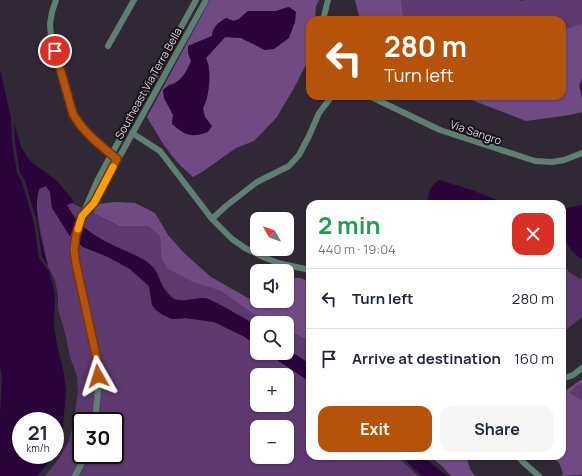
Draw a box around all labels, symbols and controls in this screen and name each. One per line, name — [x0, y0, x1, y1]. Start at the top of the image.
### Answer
street label: Southeast Via Terra Bella — [111, 25, 185, 141]
text: 280 m — [384, 27, 467, 65]
icon: left — [318, 32, 370, 84]
pin — [38, 34, 72, 68]
icon: arrive — [44, 40, 66, 62]
text: Turn left — [384, 63, 454, 87]
street label: Via Sangro — [448, 116, 504, 148]
text: 2 min — [318, 208, 380, 241]
north arrow — [250, 212, 294, 256]
map controls — [250, 212, 294, 464]
button: close — [512, 213, 554, 255]
text: 440 m · 19:04 — [318, 240, 396, 258]
button: sound — [250, 264, 294, 308]
icon: left — [318, 288, 340, 310]
text: Turn left — [352, 288, 414, 309]
text: 280 m — [512, 288, 554, 309]
button: search — [250, 316, 294, 360]
icon: arrive — [318, 348, 340, 370]
text: Arrive at destination — [352, 348, 501, 369]
text: 160 m — [514, 348, 554, 369]
position arrow — [77, 355, 119, 397]
button: + — [250, 368, 294, 412]
button: Exit — [318, 406, 432, 452]
button: Share — [440, 406, 554, 452]
speed limit sign: 30 — [72, 412, 124, 464]
text: 21 — [28, 419, 48, 446]
button: − — [250, 420, 294, 464]
text: km/h — [26, 441, 50, 455]

